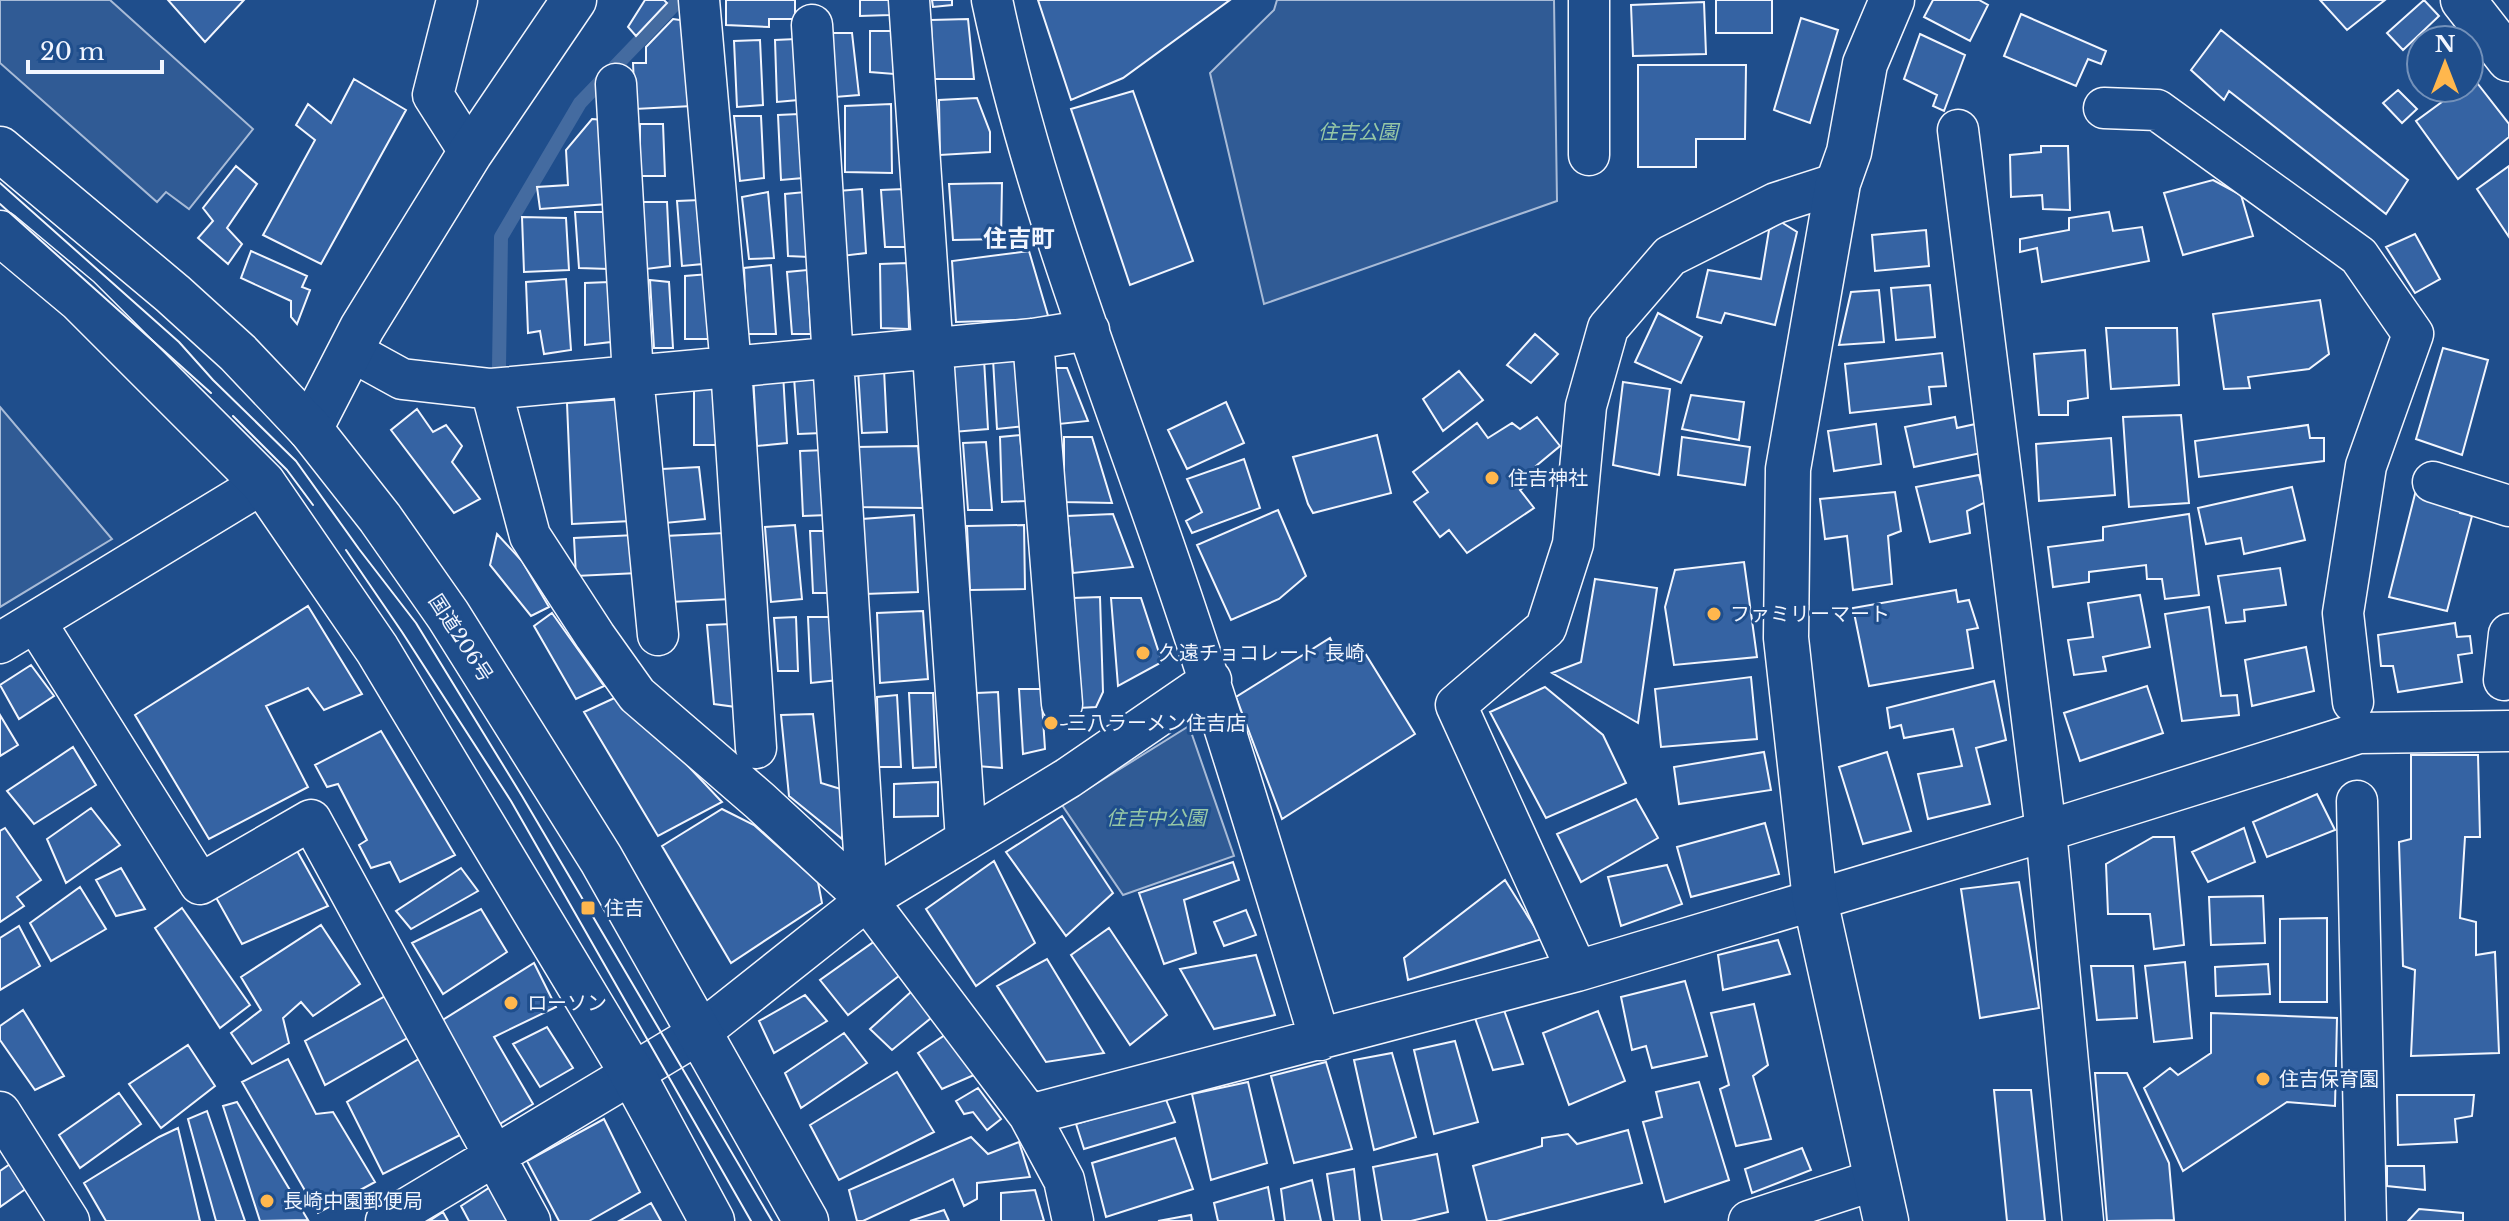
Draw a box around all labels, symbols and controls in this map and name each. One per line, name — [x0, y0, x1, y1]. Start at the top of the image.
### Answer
scale bar — [28, 24, 162, 74]
north arrow — [2405, 24, 2485, 104]
text: N — [2435, 31, 2456, 58]
text: 20 m — [40, 37, 105, 66]
park label: 住吉公園 — [1318, 120, 1401, 144]
district label: 住吉町 — [983, 224, 1055, 253]
place label: 住吉神社 — [1508, 466, 1588, 490]
marker: 住吉神社 — [1483, 469, 1501, 487]
street label: 国道206号 — [424, 590, 498, 686]
place label: ファミリーマート — [1730, 602, 1890, 626]
marker: ファミリーマート — [1705, 605, 1723, 623]
place label: 久遠チョコレート 長崎 — [1159, 641, 1365, 665]
marker: 久遠チョコレート 長崎 — [1134, 644, 1152, 662]
place label: 三八ラーメン住吉店 — [1067, 711, 1246, 735]
marker: 三八ラーメン住吉店 — [1042, 714, 1060, 732]
park label: 住吉中公園 — [1106, 806, 1209, 830]
place label: 住吉 — [604, 896, 644, 920]
marker: 住吉 — [579, 899, 597, 917]
place label: ローソン — [527, 991, 607, 1015]
marker: ローソン — [502, 994, 520, 1012]
place label: 住吉保育園 — [2279, 1067, 2379, 1091]
marker: 住吉保育園 — [2254, 1070, 2272, 1088]
place label: 長崎中園郵便局 — [283, 1189, 423, 1213]
marker: 長崎中園郵便局 — [258, 1192, 276, 1210]

